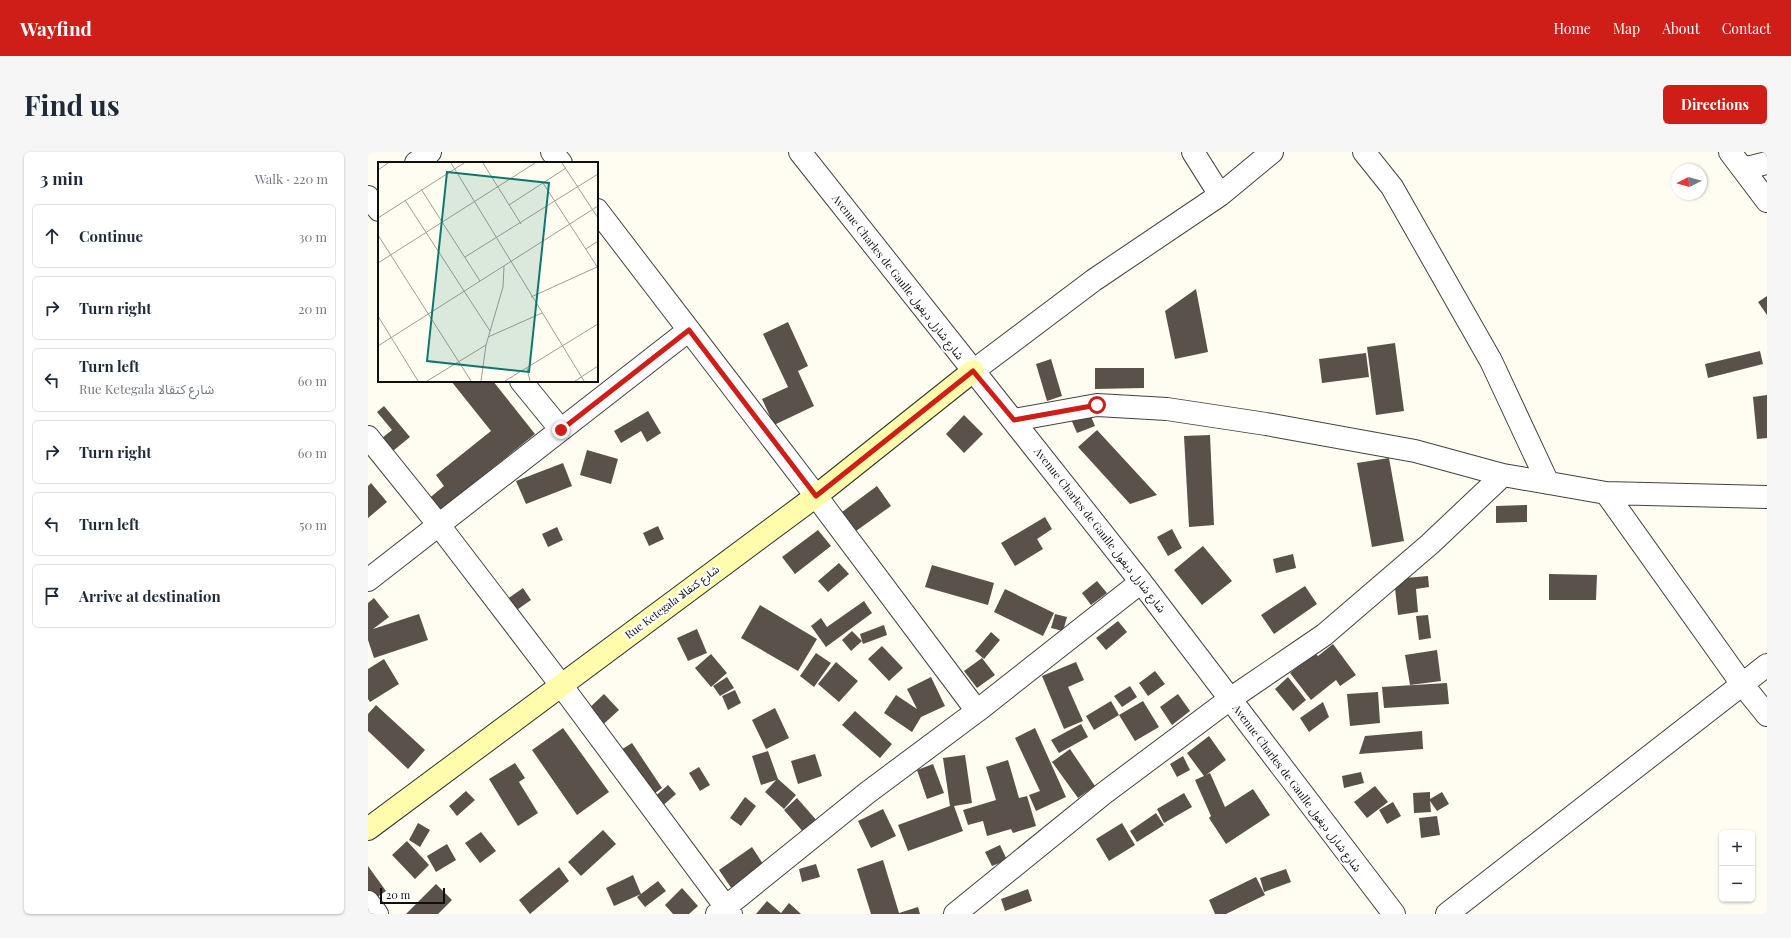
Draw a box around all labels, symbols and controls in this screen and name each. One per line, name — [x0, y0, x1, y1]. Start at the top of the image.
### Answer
text: Wayfind — [20, 15, 92, 41]
text: Home — [1553, 19, 1591, 38]
text: Map — [1613, 19, 1640, 38]
text: About — [1662, 19, 1700, 38]
text: Contact — [1722, 19, 1771, 38]
button: Directions — [1663, 85, 1767, 124]
text: Find us — [24, 86, 120, 123]
inset map — [378, 162, 598, 382]
north arrow — [1671, 164, 1707, 200]
text: 3 min — [40, 167, 83, 189]
text: Walk · 220 m — [255, 170, 328, 187]
street label: Avenue Charles de Gaulle شارع شارل ديغول — [828, 190, 968, 363]
icon: ahead — [41, 225, 63, 247]
text: Continue — [79, 226, 143, 246]
text: 30 m — [299, 228, 327, 245]
icon: right — [41, 297, 63, 319]
text: Turn right — [79, 298, 152, 318]
text: 20 m — [298, 300, 327, 317]
text: Turn left — [79, 356, 140, 376]
icon: left — [41, 369, 63, 391]
text: 60 m — [298, 372, 327, 389]
text: Rue Ketegala شارع كتقالا — [79, 380, 214, 397]
route start — [1088, 396, 1106, 414]
route end — [552, 421, 570, 439]
icon: right — [41, 441, 63, 463]
text: Turn right — [79, 442, 152, 462]
street label: Avenue Charles de Gaulle شارع شارل ديغول — [1030, 443, 1170, 616]
text: 60 m — [298, 444, 327, 461]
icon: left — [41, 513, 63, 535]
text: Turn left — [79, 514, 140, 534]
text: 50 m — [299, 516, 327, 533]
street label: Rue Ketegala شارع كتقالا — [622, 561, 723, 643]
icon: arrive — [41, 585, 63, 607]
text: Arrive at destination — [79, 586, 221, 606]
street label: Avenue Charles de Gaulle شارع شارل ديغول — [1228, 700, 1366, 875]
map controls — [1719, 830, 1755, 902]
button: + — [1719, 830, 1755, 866]
button: − — [1719, 866, 1755, 902]
scale bar — [380, 886, 445, 905]
text: 20 m — [386, 887, 410, 902]

